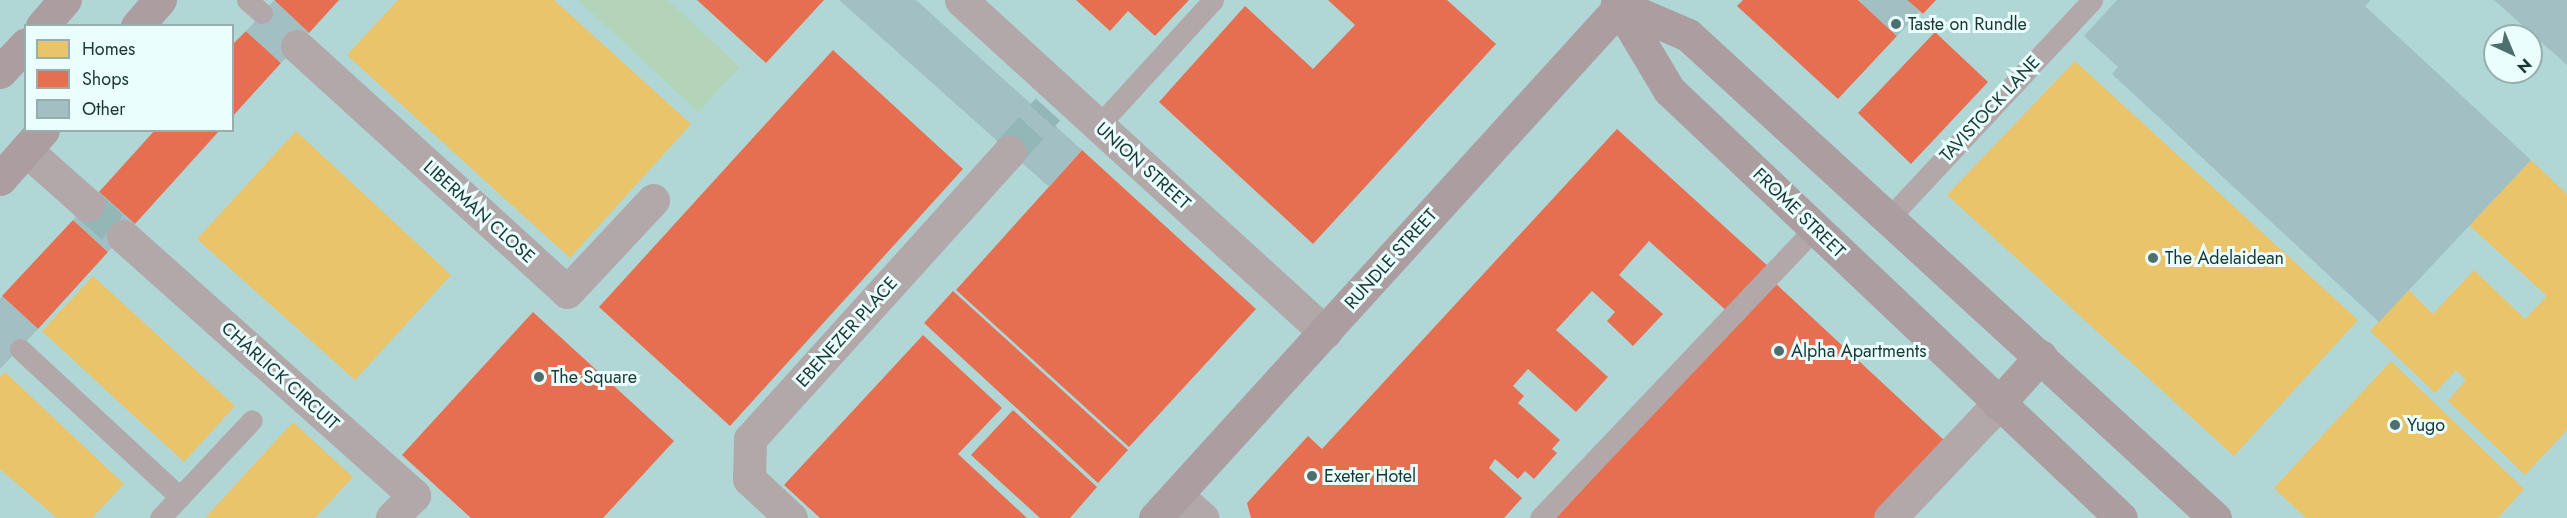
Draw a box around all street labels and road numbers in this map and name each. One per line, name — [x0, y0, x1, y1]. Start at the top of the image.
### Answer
street label: TAVISTOCK LANE — [1935, 52, 2045, 166]
street label: UNION STREET — [1091, 118, 1195, 214]
street label: LIBERMAN CLOSE — [419, 156, 539, 268]
street label: FROME STREET — [1748, 164, 1850, 262]
street label: RUNDLE STREET — [1340, 204, 1442, 314]
street label: EBENEZER PLACE — [792, 272, 902, 392]
street label: CHARLICK CIRCUIT — [217, 318, 343, 434]

